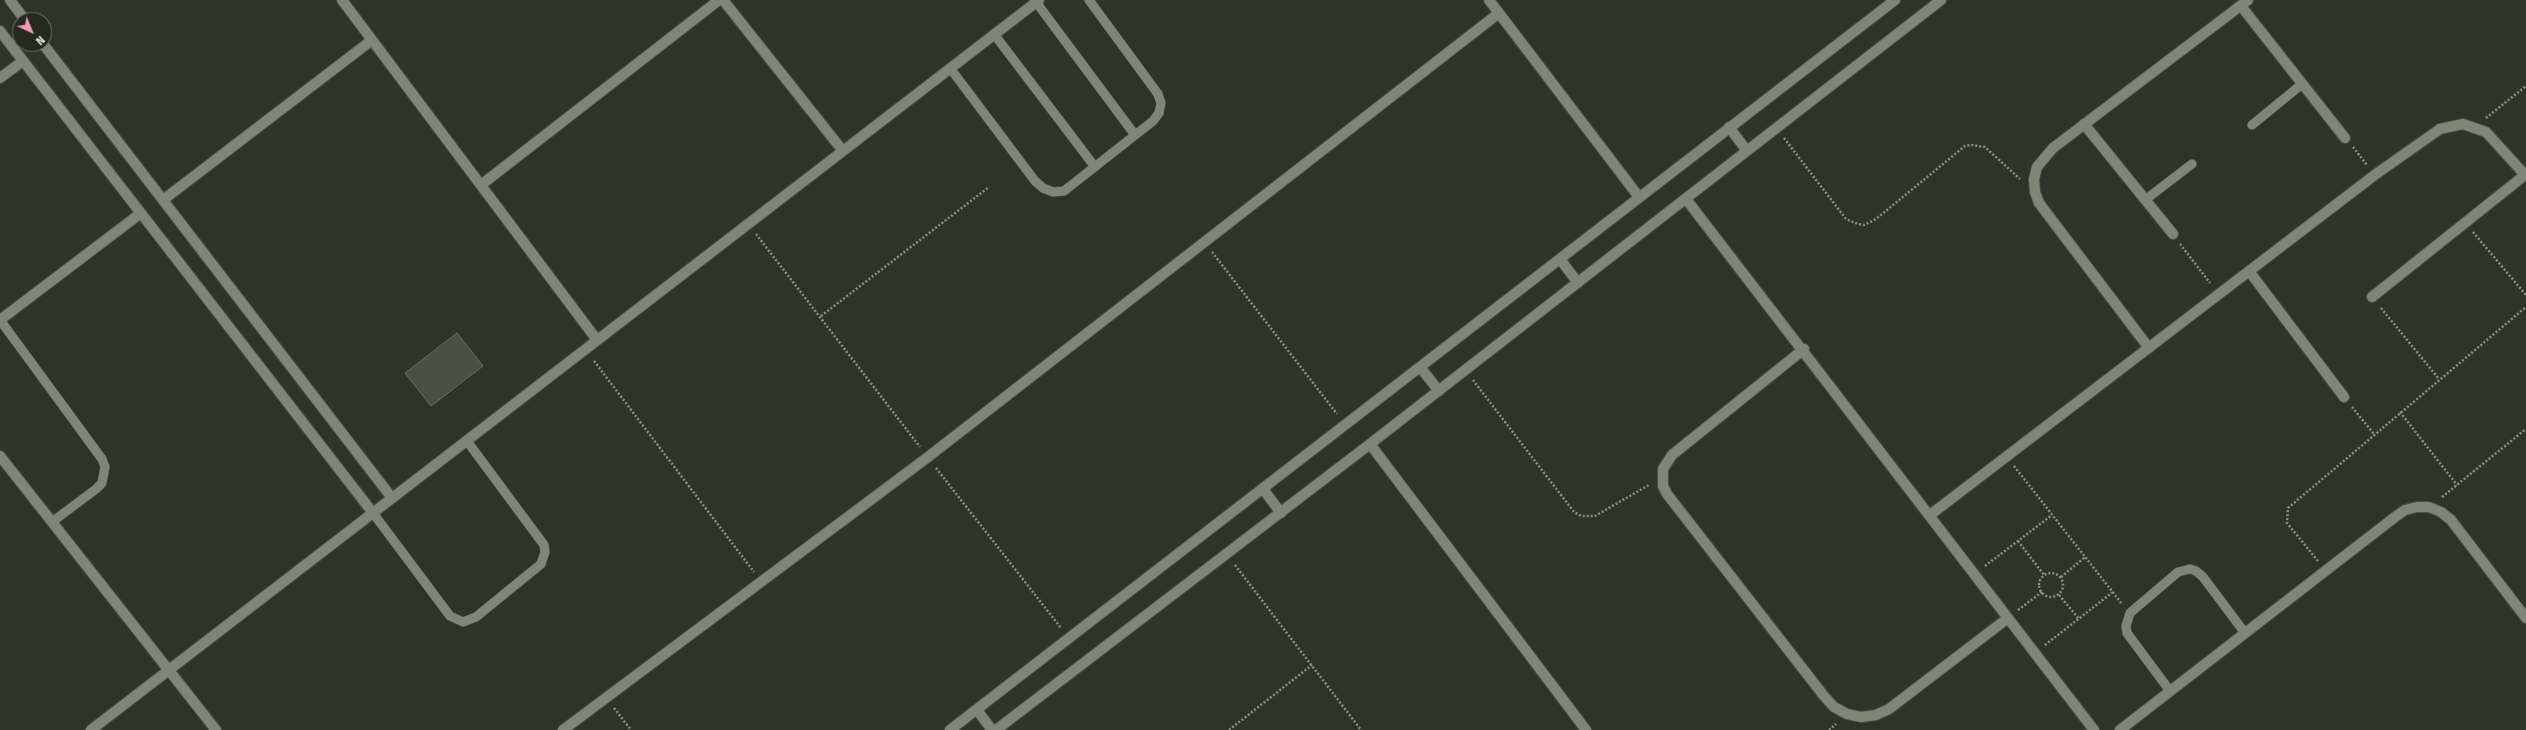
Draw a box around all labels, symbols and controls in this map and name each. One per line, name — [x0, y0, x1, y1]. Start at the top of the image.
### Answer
north arrow — [12, 12, 52, 52]
text: N — [33, 33, 47, 47]

